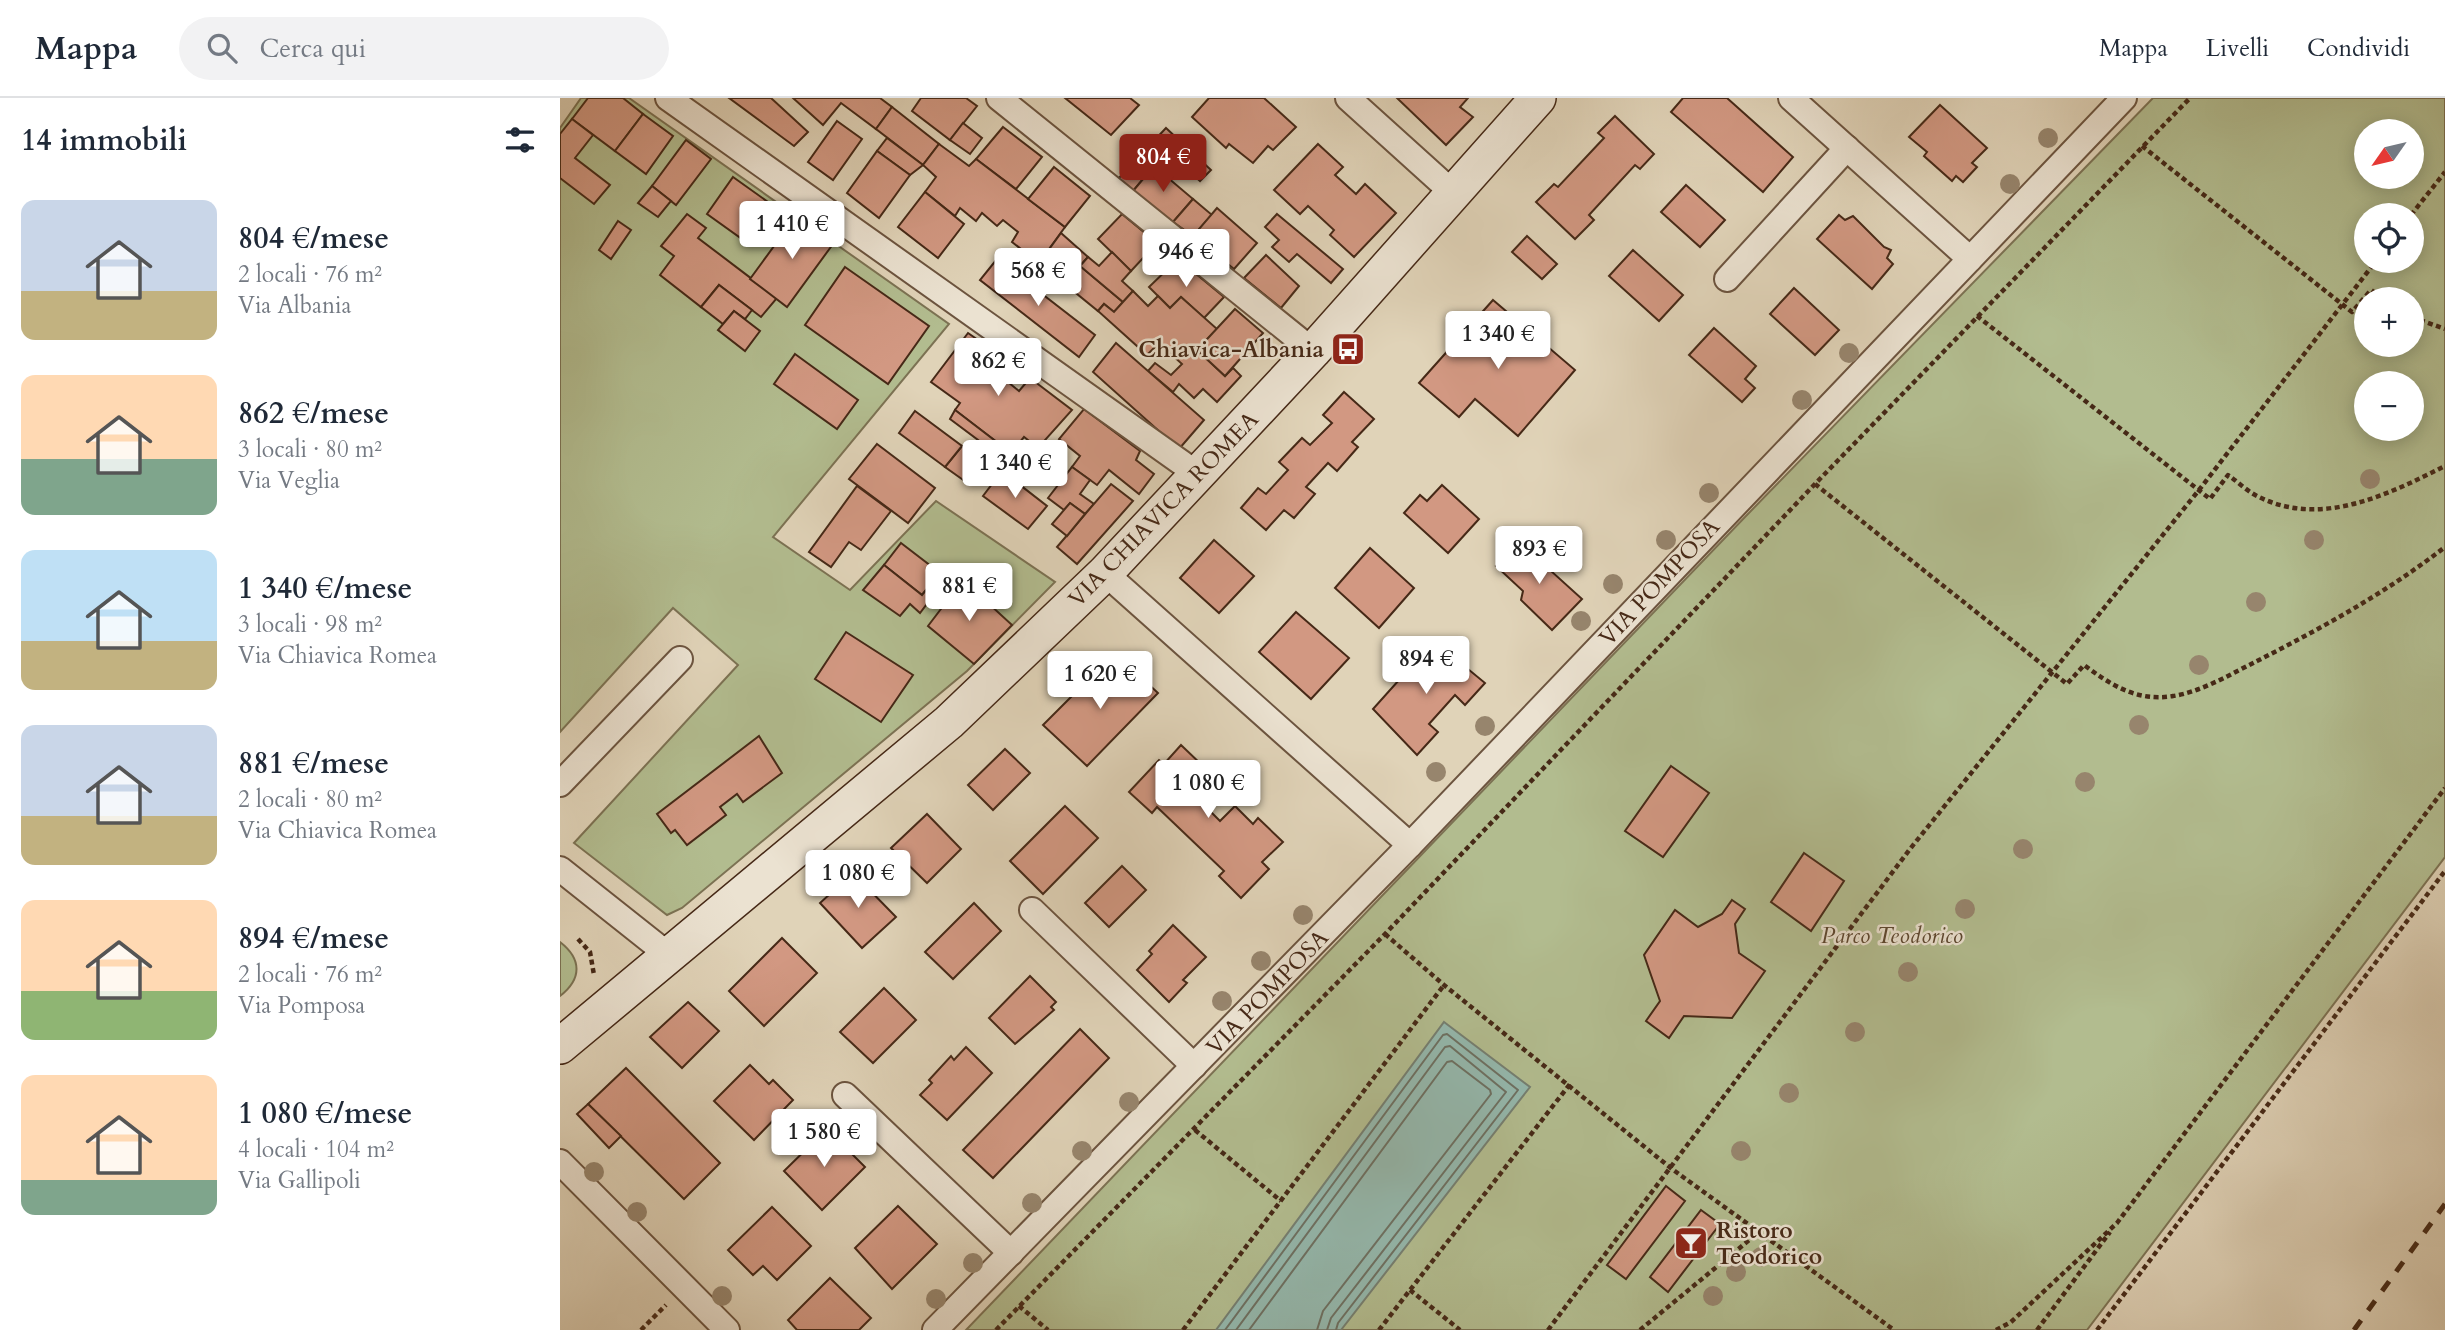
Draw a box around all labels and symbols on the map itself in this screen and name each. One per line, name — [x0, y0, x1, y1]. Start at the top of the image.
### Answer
north arrow — [2354, 119, 2424, 189]
pin: 804 € — [1114, 134, 1212, 194]
pin: 1 410 € — [727, 202, 857, 261]
pin: 946 € — [1137, 230, 1235, 289]
pin: 568 € — [989, 248, 1087, 308]
pin: 1 340 € — [1433, 312, 1563, 371]
bus stop icon: Chiavica-Albania — [1329, 330, 1367, 368]
place label: Chiavica-Albania — [1138, 334, 1325, 365]
pin: 862 € — [949, 338, 1047, 398]
street label: VIA CHIAVICA ROMEA — [1061, 404, 1266, 614]
pin: 1 340 € — [950, 440, 1080, 500]
street label: VIA POMPOSA — [1592, 511, 1727, 653]
pin: 893 € — [1490, 526, 1588, 586]
pin: 881 € — [920, 564, 1018, 623]
pin: 894 € — [1377, 636, 1475, 696]
pin: 1 620 € — [1035, 652, 1165, 711]
pin: 1 080 € — [1143, 760, 1273, 820]
pin: 1 080 € — [793, 850, 923, 910]
park label: Parco Teodorico — [1821, 920, 1963, 951]
street label: VIA POMPOSA — [1199, 922, 1336, 1062]
pin: 1 580 € — [759, 1110, 889, 1169]
place label: Ristoro Teodorico — [1716, 1215, 1822, 1272]
bar icon: Ristoro Teodorico — [1672, 1224, 1710, 1262]

